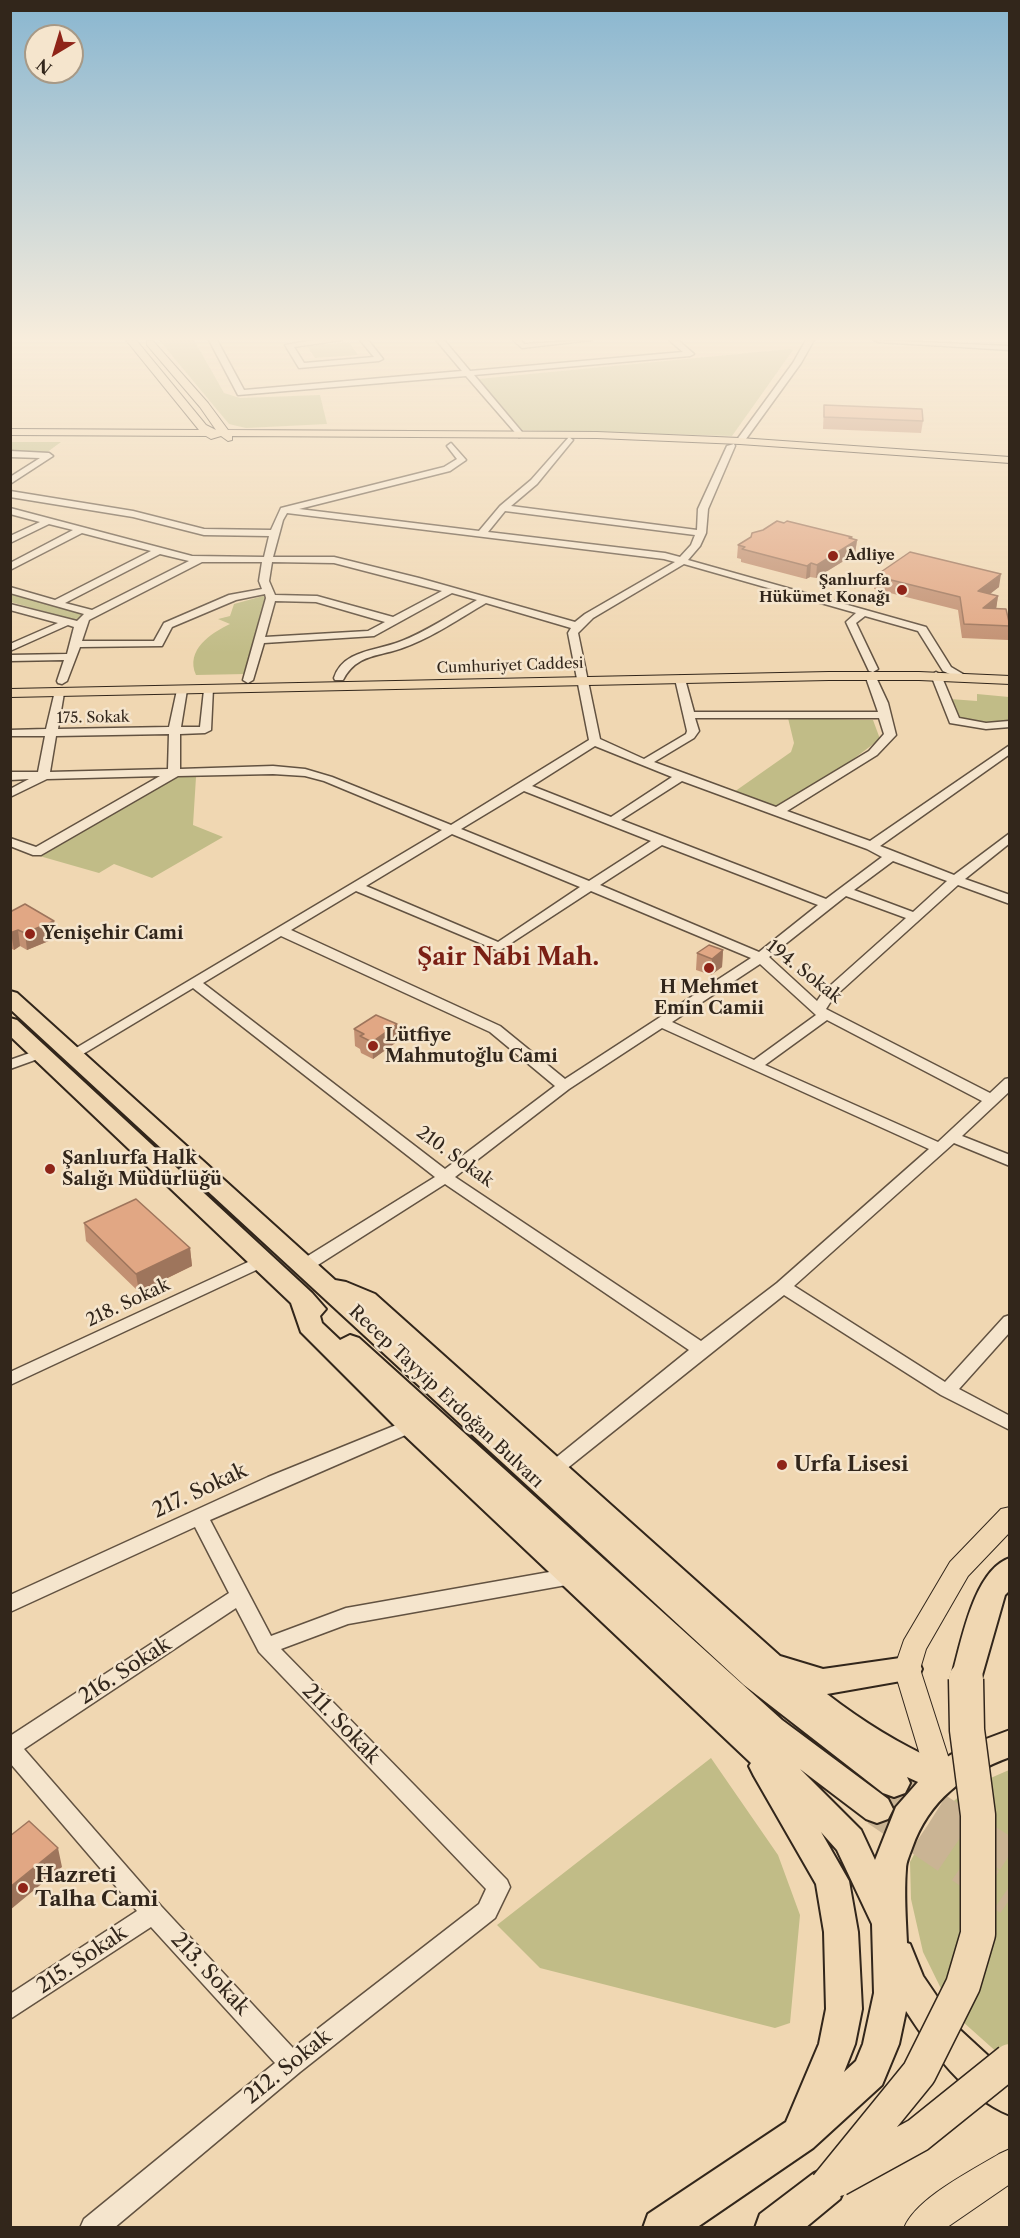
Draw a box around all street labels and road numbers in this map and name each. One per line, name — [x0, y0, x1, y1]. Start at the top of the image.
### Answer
street label: Cumhuriyet Caddesi — [436, 654, 584, 678]
street label: 175. Sokak — [56, 708, 130, 728]
street label: 194. Sokak — [762, 936, 846, 1008]
street label: 210. Sokak — [412, 1122, 498, 1192]
street label: 218. Sokak — [83, 1274, 173, 1332]
street label: Recep Tayyip Erdoğan Bulvarı — [344, 1301, 548, 1493]
street label: 217. Sokak — [149, 1458, 251, 1524]
street label: 216. Sokak — [74, 1632, 176, 1710]
street label: 211. Sokak — [297, 1679, 385, 1769]
street label: 215. Sokak — [32, 1921, 132, 1999]
street label: 213. Sokak — [165, 1927, 255, 2021]
street label: 212. Sokak — [239, 2024, 337, 2110]

